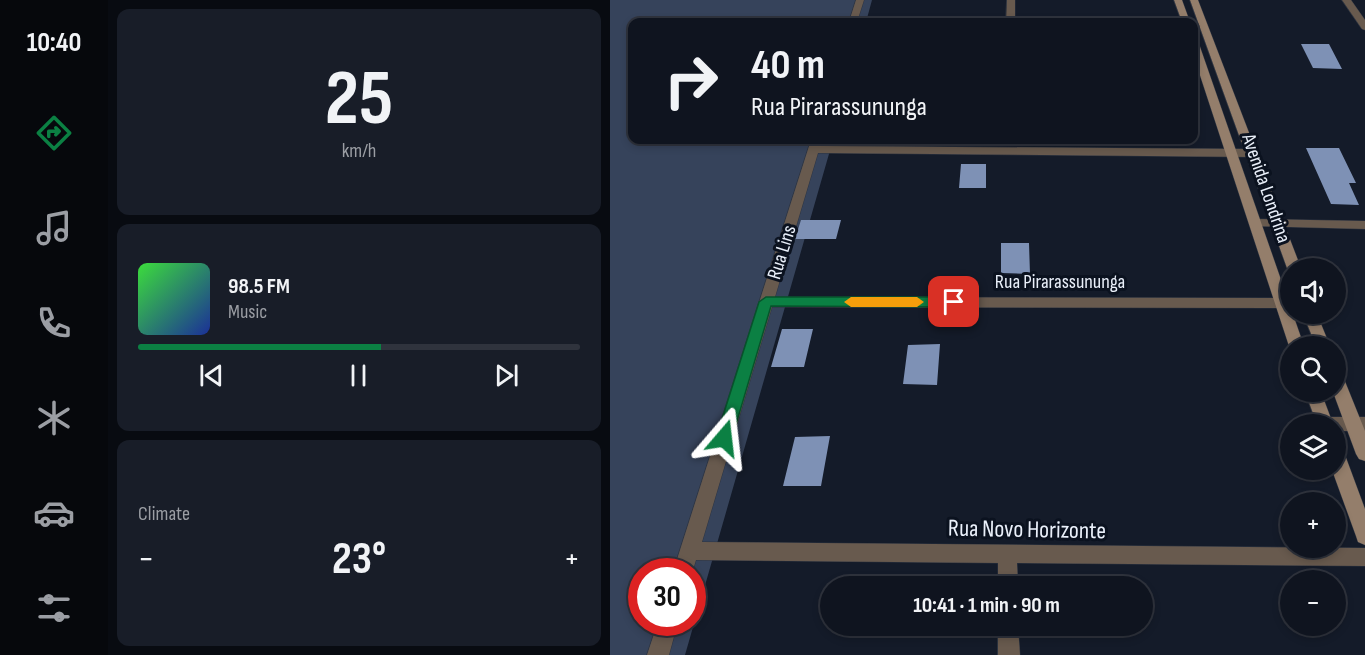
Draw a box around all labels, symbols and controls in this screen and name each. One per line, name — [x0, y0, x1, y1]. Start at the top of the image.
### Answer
text: 10:40 — [27, 27, 81, 59]
text: 40 m — [751, 40, 825, 91]
icon: right — [652, 42, 730, 120]
text: 25 — [325, 53, 393, 146]
text: Rua Pirarassununga — [751, 91, 927, 123]
icon: directions — [33, 112, 75, 154]
street label: Avenida Londrina — [1236, 130, 1296, 246]
text: km/h — [342, 139, 376, 163]
icon: music — [33, 207, 75, 249]
street label: Rua Lins — [762, 222, 802, 282]
map controls — [1280, 258, 1346, 636]
button: sound — [1280, 258, 1346, 324]
street label: Rua Pirarassununga — [995, 270, 1125, 294]
text: 98.5 FM — [228, 273, 290, 300]
pin — [928, 276, 979, 327]
icon: arrive — [937, 285, 970, 318]
text: Music — [228, 300, 267, 324]
icon: phone — [33, 302, 75, 344]
button: search — [1280, 336, 1346, 402]
icon: previous — [195, 359, 228, 392]
icon: pause — [342, 359, 375, 392]
icon: next — [490, 359, 523, 392]
icon: climate — [33, 397, 75, 439]
position arrow — [692, 406, 756, 470]
button: layers — [1280, 414, 1346, 480]
icon: car — [33, 492, 75, 534]
button: + — [1280, 492, 1346, 558]
text: Climate — [138, 502, 190, 526]
street label: Rua Novo Horizonte — [948, 514, 1106, 545]
text: 23° — [332, 532, 386, 587]
text: − — [138, 539, 154, 579]
text: + — [564, 539, 580, 579]
speed limit sign: 30 — [628, 558, 706, 636]
button: − — [1280, 570, 1346, 636]
icon: filters — [33, 587, 75, 629]
text: 10:41 · 1 min · 90 m — [913, 592, 1060, 619]

